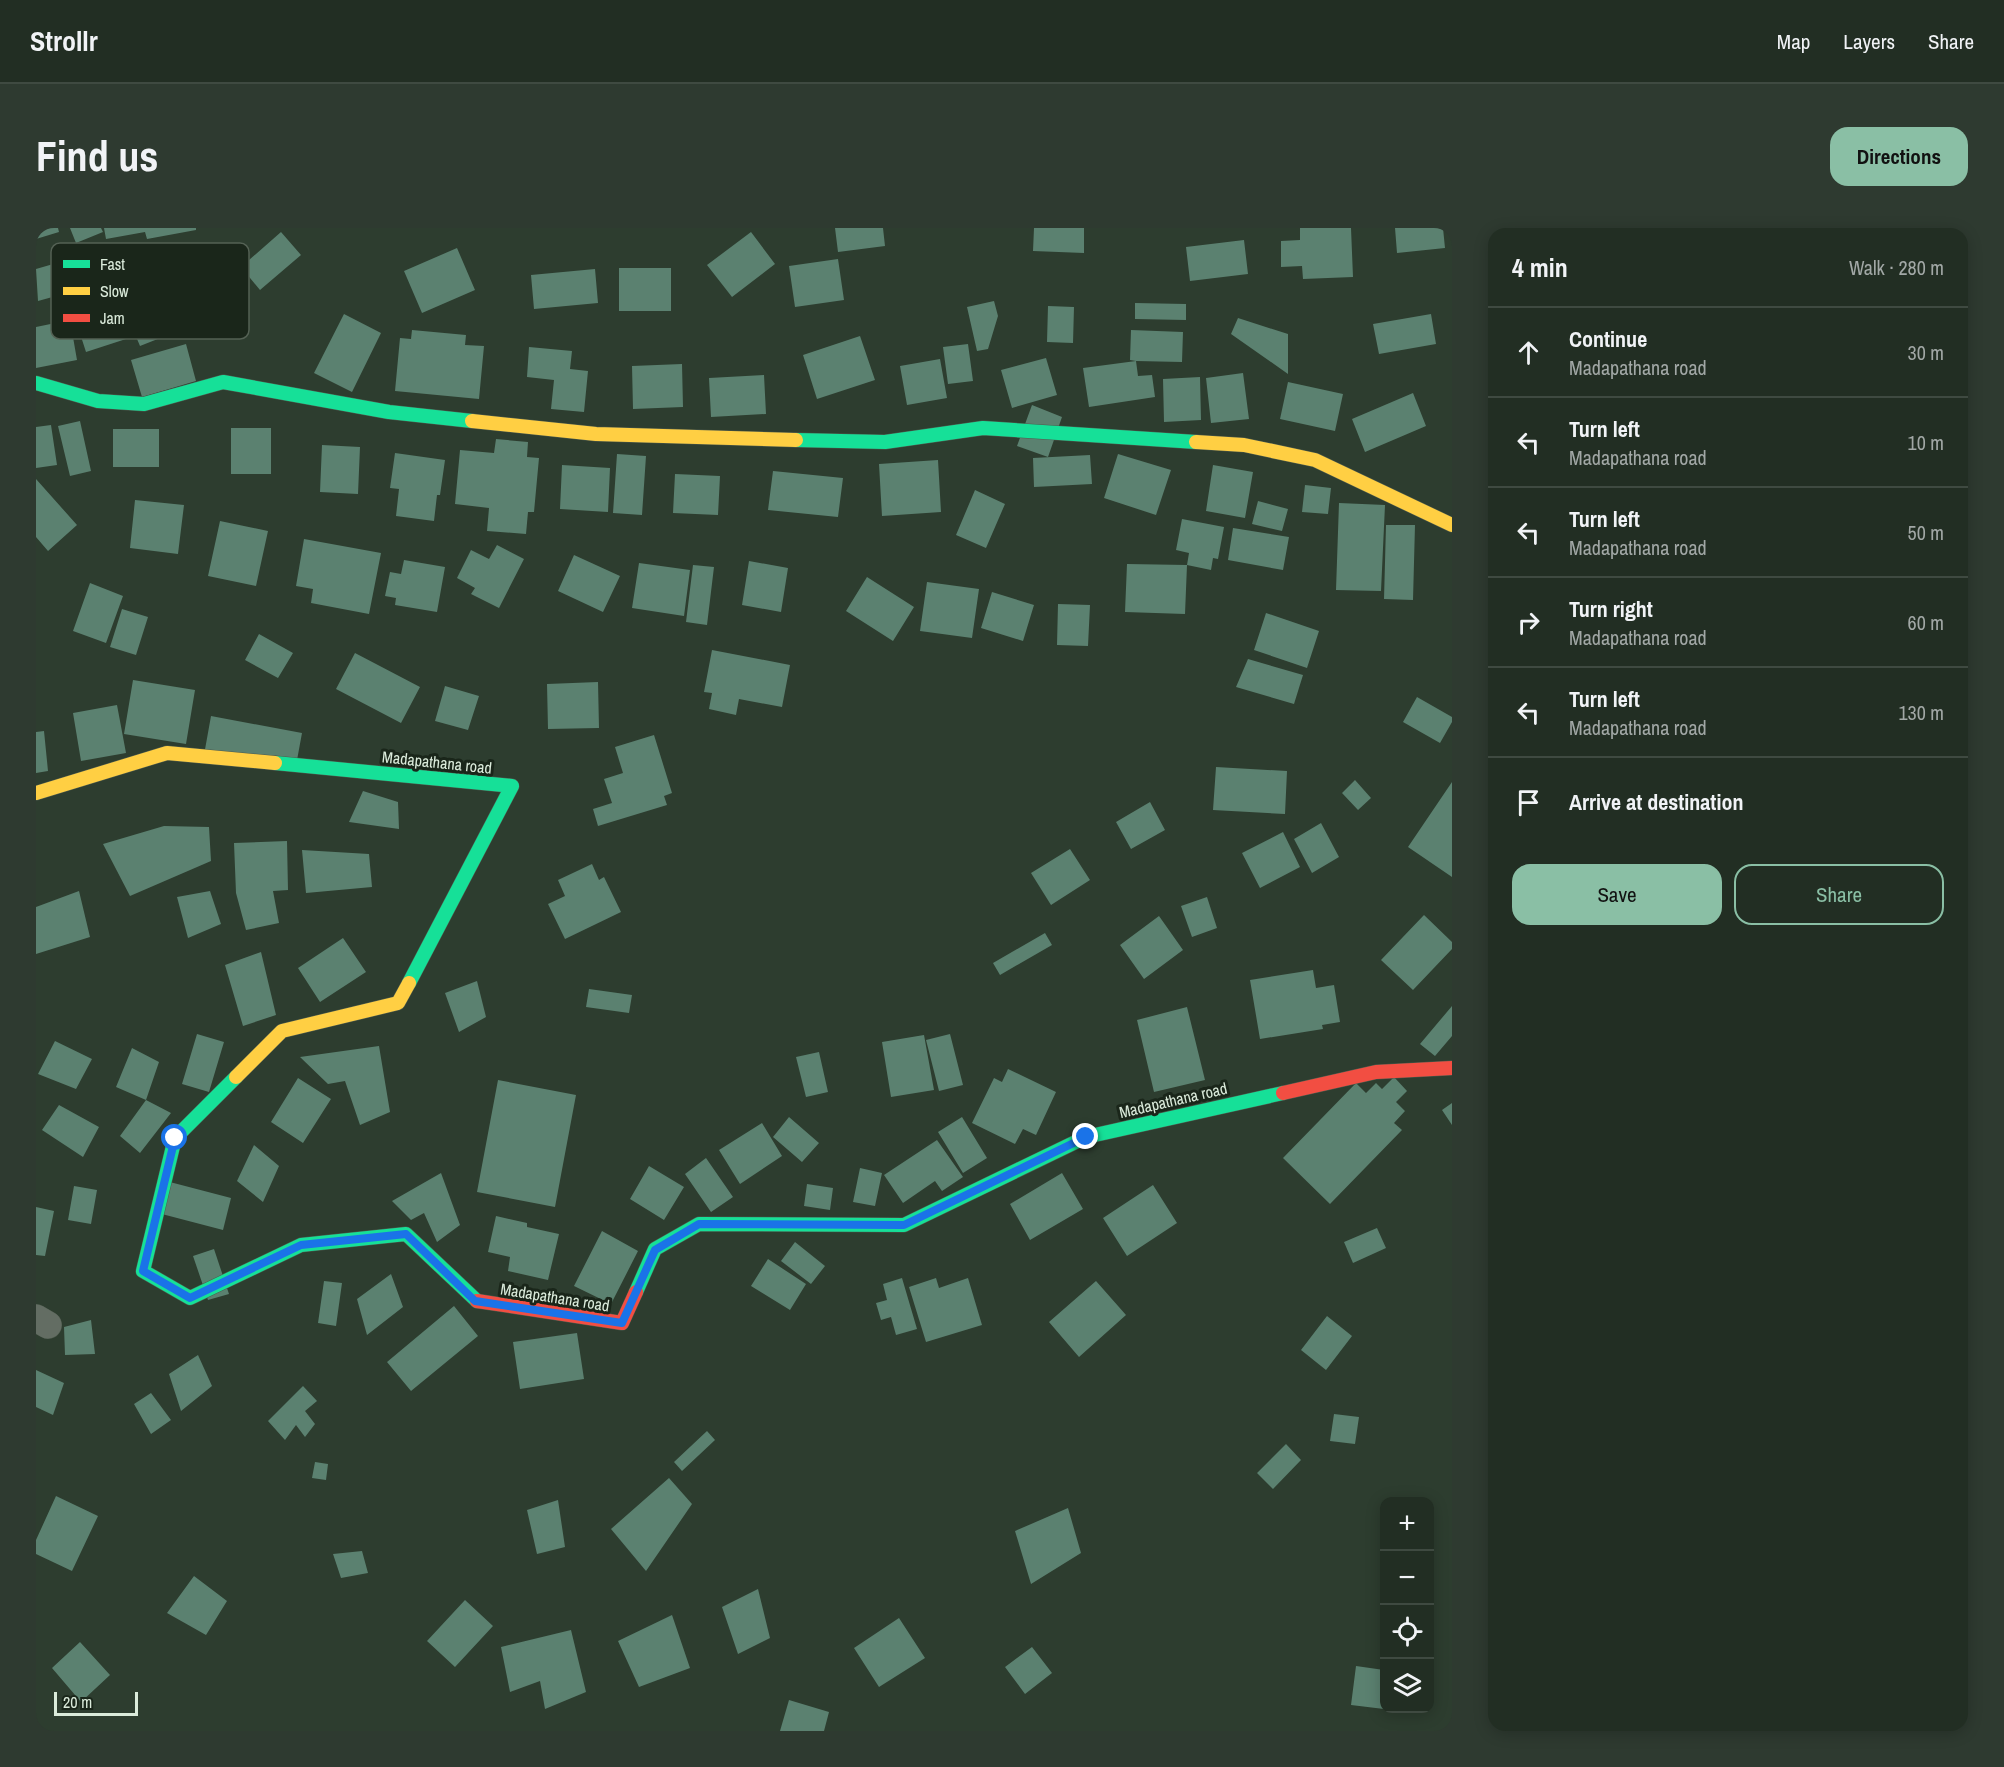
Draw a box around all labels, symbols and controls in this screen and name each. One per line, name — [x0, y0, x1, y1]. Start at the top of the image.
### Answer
text: Strollr — [30, 22, 98, 60]
text: Map — [1777, 27, 1810, 56]
text: Layers — [1843, 27, 1895, 56]
text: Share — [1928, 27, 1974, 56]
button: Directions — [1830, 127, 1968, 186]
text: Find us — [36, 128, 158, 184]
legend — [51, 243, 249, 339]
text: 4 min — [1512, 250, 1568, 285]
text: Fast — [100, 253, 125, 275]
text: Walk · 280 m — [1849, 254, 1944, 281]
text: Slow — [100, 280, 129, 302]
text: Jam — [100, 307, 125, 329]
text: Continue — [1569, 324, 1647, 354]
icon: ahead — [1512, 336, 1545, 369]
text: 30 m — [1908, 339, 1944, 366]
text: Madapathana road — [1569, 354, 1707, 381]
text: Turn left — [1569, 414, 1640, 444]
icon: left — [1512, 426, 1545, 459]
text: 10 m — [1908, 429, 1944, 456]
text: Madapathana road — [1569, 444, 1707, 471]
text: Turn left — [1569, 504, 1640, 534]
icon: left — [1512, 516, 1545, 549]
text: 50 m — [1908, 519, 1944, 546]
text: Madapathana road — [1569, 534, 1707, 561]
text: Turn right — [1569, 594, 1653, 624]
icon: right — [1512, 606, 1545, 639]
text: 60 m — [1908, 609, 1944, 636]
text: Madapathana road — [1569, 624, 1707, 651]
text: Turn left — [1569, 684, 1640, 714]
icon: left — [1512, 696, 1545, 729]
text: 130 m — [1898, 699, 1944, 726]
text: Madapathana road — [1569, 714, 1707, 741]
street label: Madapathana road — [381, 745, 493, 779]
icon: arrive — [1512, 786, 1545, 819]
text: Arrive at destination — [1569, 787, 1743, 817]
button: Save — [1512, 864, 1722, 925]
button: Share — [1734, 864, 1944, 925]
street label: Madapathana road — [1117, 1077, 1229, 1123]
route end — [1072, 1123, 1098, 1149]
route start — [161, 1124, 187, 1150]
street label: Madapathana road — [499, 1278, 611, 1316]
map controls — [1380, 1497, 1434, 1713]
button: + — [1380, 1497, 1434, 1551]
button: − — [1380, 1551, 1434, 1605]
button: locate — [1380, 1605, 1434, 1659]
button: layers — [1380, 1659, 1434, 1713]
scale bar — [54, 1689, 138, 1716]
text: 20 m — [63, 1691, 92, 1713]

